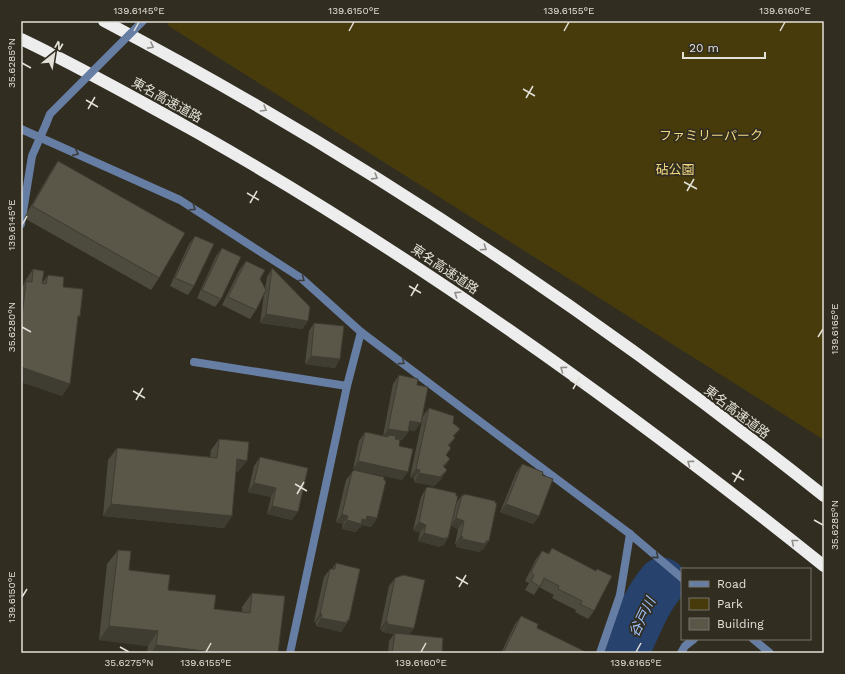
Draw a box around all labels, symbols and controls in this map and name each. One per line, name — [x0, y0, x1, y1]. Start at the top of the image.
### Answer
text: 139.6145°E — [113, 5, 165, 16]
text: 139.6150°E — [328, 5, 380, 16]
text: 139.6155°E — [544, 5, 594, 16]
text: 139.6160°E — [759, 5, 811, 16]
north arrow — [34, 34, 74, 74]
scale bar — [683, 34, 765, 60]
text: 35.6285°N — [6, 38, 17, 88]
text: N — [52, 38, 66, 53]
one-way arrow — [147, 41, 154, 48]
text: 20 m — [689, 41, 719, 55]
street label: 東名高速道路 — [129, 75, 205, 125]
one-way arrow — [260, 105, 267, 112]
park label: ファミリーパーク — [659, 128, 763, 143]
one-way arrow — [71, 148, 79, 156]
park label: 砧公園 — [655, 162, 695, 177]
one-way arrow — [371, 172, 378, 180]
text: 139.6145°E — [6, 199, 17, 251]
one-way arrow — [189, 203, 196, 211]
street label: 東名高速道路 — [408, 241, 482, 297]
one-way arrow — [480, 243, 487, 251]
one-way arrow — [298, 274, 305, 281]
one-way arrow — [454, 291, 461, 299]
text: 35.6280°N — [6, 302, 17, 352]
text: 139.6165°E — [829, 303, 840, 355]
one-way arrow — [398, 357, 405, 365]
one-way arrow — [561, 367, 568, 374]
street label: 東名高速道路 — [701, 383, 773, 441]
one-way arrow — [688, 460, 695, 467]
text: 35.6285°N — [829, 500, 840, 550]
one-way arrow — [791, 539, 798, 546]
one-way arrow — [651, 551, 659, 558]
legend — [681, 568, 811, 640]
text: 139.6150°E — [6, 571, 17, 623]
text: Road — [717, 577, 746, 591]
water label: 谷戸川 — [626, 593, 659, 639]
text: Park — [717, 597, 743, 611]
text: Building — [717, 617, 764, 631]
text: 35.6275°N — [104, 657, 154, 668]
text: 139.6155°E — [181, 657, 231, 668]
text: 139.6160°E — [395, 657, 447, 668]
text: 139.6165°E — [610, 657, 662, 668]

